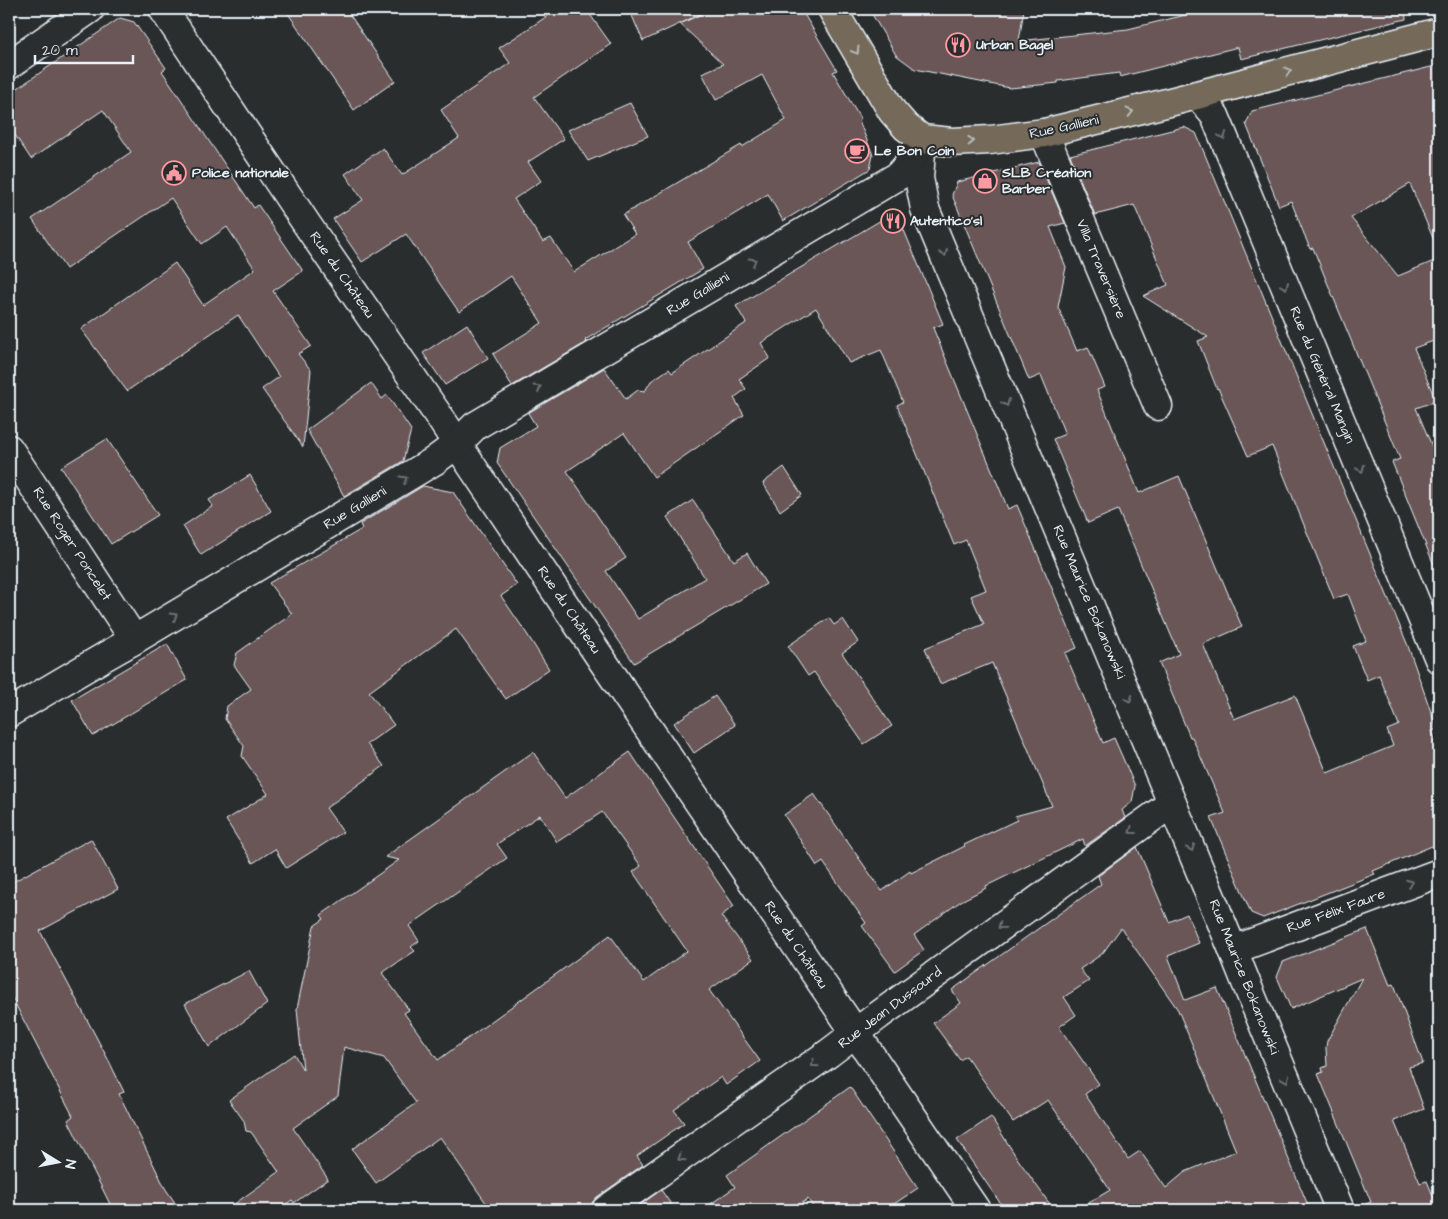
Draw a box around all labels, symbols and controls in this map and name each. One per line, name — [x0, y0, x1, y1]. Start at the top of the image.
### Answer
scale bar — [35, 32, 132, 64]
restaurant icon: Urban Bagel — [945, 32, 971, 58]
place label: Urban Bagel — [976, 35, 1054, 56]
text: 20 m — [42, 40, 78, 61]
one-way arrow — [850, 45, 860, 54]
one-way arrow — [1283, 67, 1291, 77]
one-way arrow — [1126, 107, 1135, 118]
street label: Rue Gallieni — [1028, 110, 1100, 144]
one-way arrow — [1217, 131, 1227, 140]
one-way arrow — [968, 136, 975, 146]
cafe icon: Le Bon Coin — [844, 138, 870, 164]
place label: Le Bon Coin — [874, 141, 954, 161]
public building icon: Police nationale — [161, 160, 187, 186]
place label: Police nationale — [192, 163, 289, 183]
place label: SLB Création Barber — [1001, 163, 1091, 199]
shop icon: SLB Création Barber — [972, 168, 998, 194]
restaurant icon: Autentico'sl — [880, 208, 906, 234]
place label: Autentico'sl — [910, 211, 983, 231]
street label: Villa Traversière — [1071, 216, 1131, 322]
street label: Rue du Château — [305, 228, 379, 322]
one-way arrow — [938, 248, 948, 257]
one-way arrow — [748, 258, 757, 268]
street label: Rue Gallieni — [663, 267, 733, 321]
one-way arrow — [1279, 281, 1290, 290]
street label: Rue du Général Mangin — [1284, 304, 1360, 446]
one-way arrow — [532, 385, 541, 395]
one-way arrow — [1000, 398, 1011, 407]
one-way arrow — [1355, 464, 1365, 472]
one-way arrow — [398, 475, 407, 485]
street label: Rue Gallieni — [320, 481, 390, 535]
street label: Rue Roger Poncelet — [28, 483, 116, 605]
street label: Rue Maurice Bokanowski — [1047, 522, 1131, 682]
street label: Rue du Château — [532, 562, 606, 658]
one-way arrow — [169, 613, 178, 623]
one-way arrow — [1123, 694, 1133, 702]
one-way arrow — [1129, 825, 1138, 834]
one-way arrow — [1185, 843, 1195, 852]
one-way arrow — [1405, 879, 1414, 890]
street label: Rue Félix Faure — [1284, 884, 1388, 938]
street label: Rue du Château — [759, 897, 833, 993]
street label: Rue Maurice Bokanowski — [1204, 897, 1284, 1057]
one-way arrow — [997, 920, 1007, 929]
street label: Rue Jean Dussourd — [834, 962, 946, 1054]
one-way arrow — [810, 1058, 820, 1067]
one-way arrow — [1279, 1074, 1290, 1083]
north arrow — [32, 1136, 82, 1186]
one-way arrow — [677, 1152, 687, 1161]
text: N — [59, 1158, 80, 1170]

